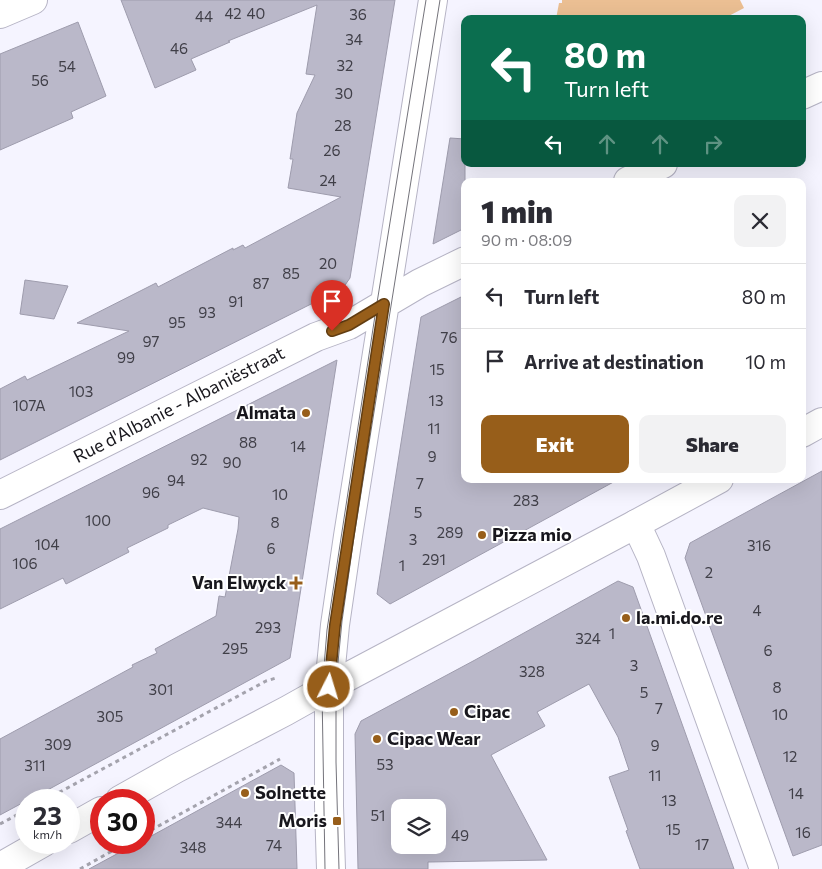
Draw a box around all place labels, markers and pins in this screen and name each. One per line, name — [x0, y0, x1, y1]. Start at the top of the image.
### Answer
pin — [311, 280, 353, 331]
place label: Almata — [236, 401, 296, 423]
marker: Almata — [300, 407, 312, 419]
place label: Pizza mio — [492, 523, 572, 545]
marker: Pizza mio — [476, 529, 488, 541]
place label: Van Elwyck — [192, 571, 287, 593]
marker: Van Elwyck — [290, 577, 302, 589]
place label: la.mi.do.re — [636, 606, 723, 628]
marker: la.mi.do.re — [620, 612, 632, 624]
place label: Cipac — [464, 700, 510, 722]
marker: Cipac — [448, 706, 460, 718]
place label: Cipac Wear — [387, 727, 481, 749]
marker: Cipac Wear — [371, 733, 383, 745]
place label: Solnette — [255, 781, 326, 803]
marker: Solnette — [239, 787, 251, 799]
place label: Moris — [278, 809, 327, 831]
marker: Moris — [331, 815, 343, 827]

